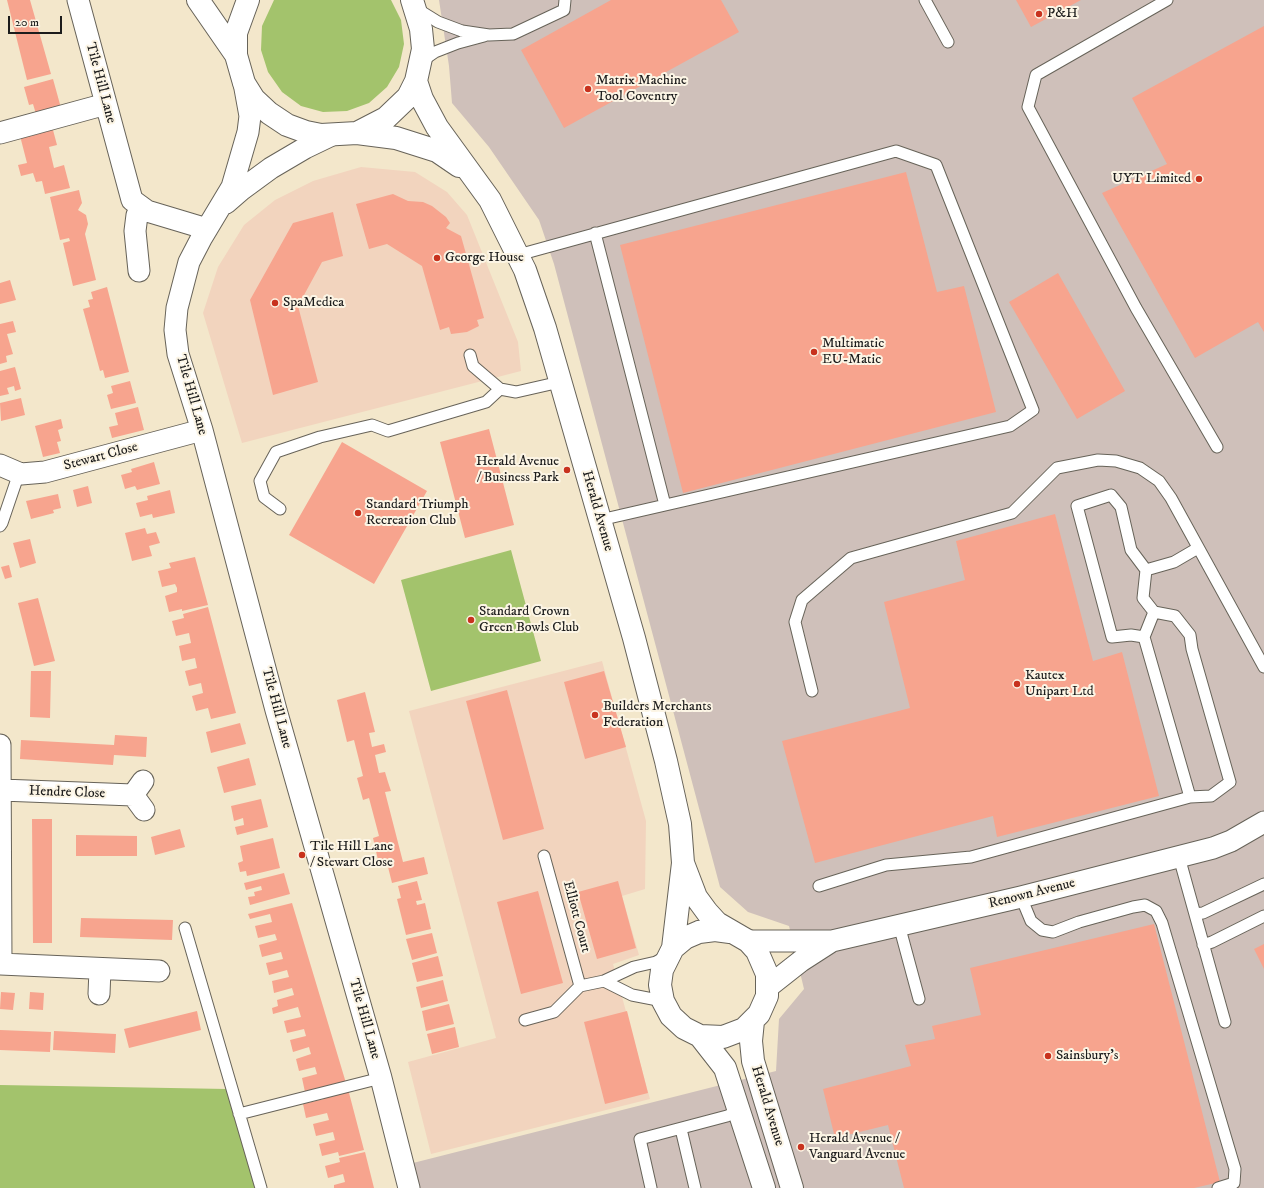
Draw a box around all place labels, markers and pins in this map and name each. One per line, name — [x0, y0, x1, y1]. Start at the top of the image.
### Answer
place label: P&H — [1047, 6, 1078, 22]
marker: P&H — [1034, 9, 1044, 19]
place label: Matrix Machine Tool Coventry — [596, 73, 687, 106]
marker: Matrix Machine Tool Coventry — [583, 84, 593, 94]
place label: UYT Limited — [1112, 171, 1191, 187]
marker: UYT Limited — [1194, 174, 1204, 184]
place label: George House — [445, 250, 524, 266]
marker: George House — [432, 253, 442, 263]
place label: SpaMedica — [283, 295, 344, 311]
marker: SpaMedica — [270, 298, 280, 308]
place label: Multimatic EU-Matic — [822, 336, 884, 368]
marker: Multimatic EU-Matic — [809, 347, 819, 357]
place label: Herald Avenue / Business Park — [476, 454, 559, 486]
marker: Herald Avenue / Business Park — [562, 465, 572, 475]
place label: Standard Triumph Recreation Club — [366, 497, 469, 530]
marker: Standard Triumph Recreation Club — [353, 508, 363, 518]
place label: Standard Crown Green Bowls Club — [479, 604, 579, 636]
marker: Standard Crown Green Bowls Club — [466, 615, 476, 625]
place label: Kautex Unipart Ltd — [1025, 668, 1094, 700]
marker: Kautex Unipart Ltd — [1012, 679, 1022, 689]
place label: Builders Merchants Federation — [603, 699, 711, 732]
marker: Builders Merchants Federation — [590, 710, 600, 720]
place label: Tile Hill Lane / Stewart Close — [310, 839, 393, 872]
marker: Tile Hill Lane / Stewart Close — [297, 850, 307, 860]
place label: Sainsbury's — [1056, 1048, 1118, 1064]
marker: Sainsbury's — [1043, 1051, 1053, 1061]
place label: Herald Avenue / Vanguard Avenue — [809, 1131, 905, 1164]
marker: Herald Avenue / Vanguard Avenue — [796, 1142, 806, 1152]

